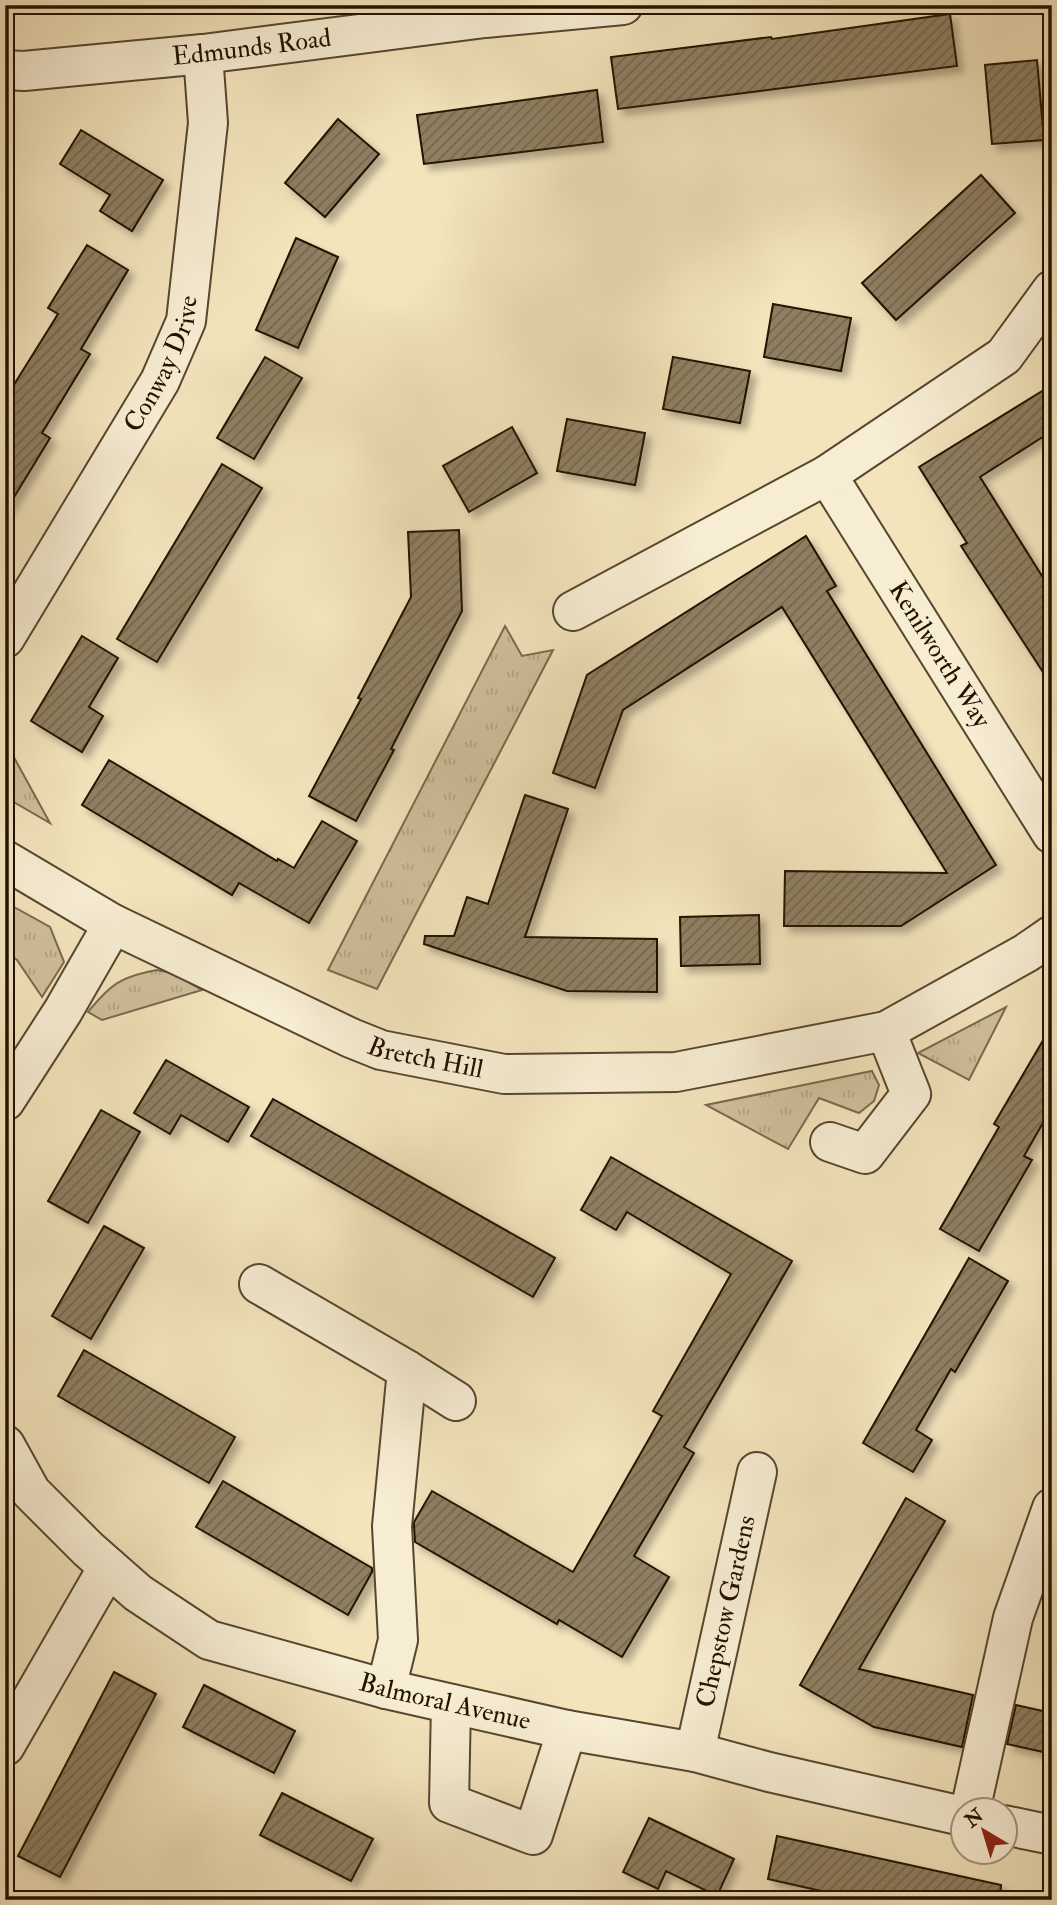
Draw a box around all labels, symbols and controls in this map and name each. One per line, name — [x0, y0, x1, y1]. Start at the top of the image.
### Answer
street label: Edmunds Road — [171, 22, 333, 73]
street label: Conway Drive — [117, 294, 205, 438]
street label: Kenilworth Way — [882, 575, 998, 734]
street label: Bretch Hill — [363, 1030, 486, 1086]
street label: Chepstow Gardens — [689, 1512, 763, 1711]
street label: Balmoral Avenue — [356, 1666, 534, 1737]
north arrow — [948, 1797, 1018, 1867]
text: N — [959, 1803, 989, 1834]

